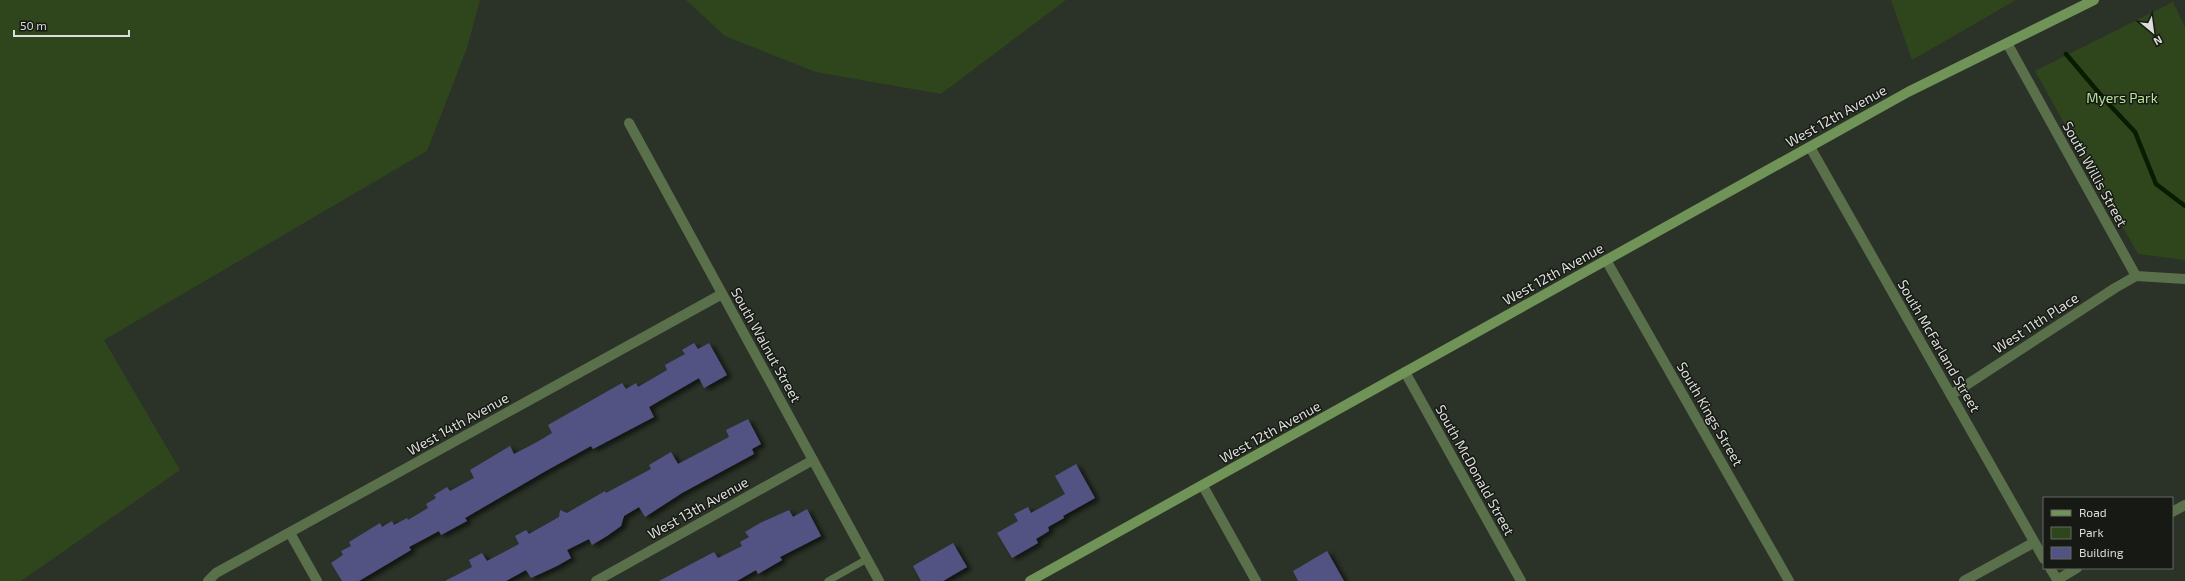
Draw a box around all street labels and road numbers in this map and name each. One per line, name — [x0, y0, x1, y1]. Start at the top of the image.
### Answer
street label: West 12th Avenue — [1782, 81, 1889, 150]
street label: South Willis Street — [2059, 118, 2131, 229]
street label: West 12th Avenue — [1499, 239, 1606, 308]
street label: South McFarland Street — [1895, 277, 1984, 415]
street label: South Walnut Street — [728, 284, 805, 405]
street label: West 11th Place — [1990, 289, 2082, 356]
street label: South Kings Street — [1674, 359, 1747, 469]
street label: West 14th Avenue — [404, 389, 511, 459]
street label: West 12th Avenue — [1216, 397, 1323, 466]
street label: South McDonald Street — [1432, 401, 1518, 538]
street label: West 13th Avenue — [644, 473, 751, 542]

